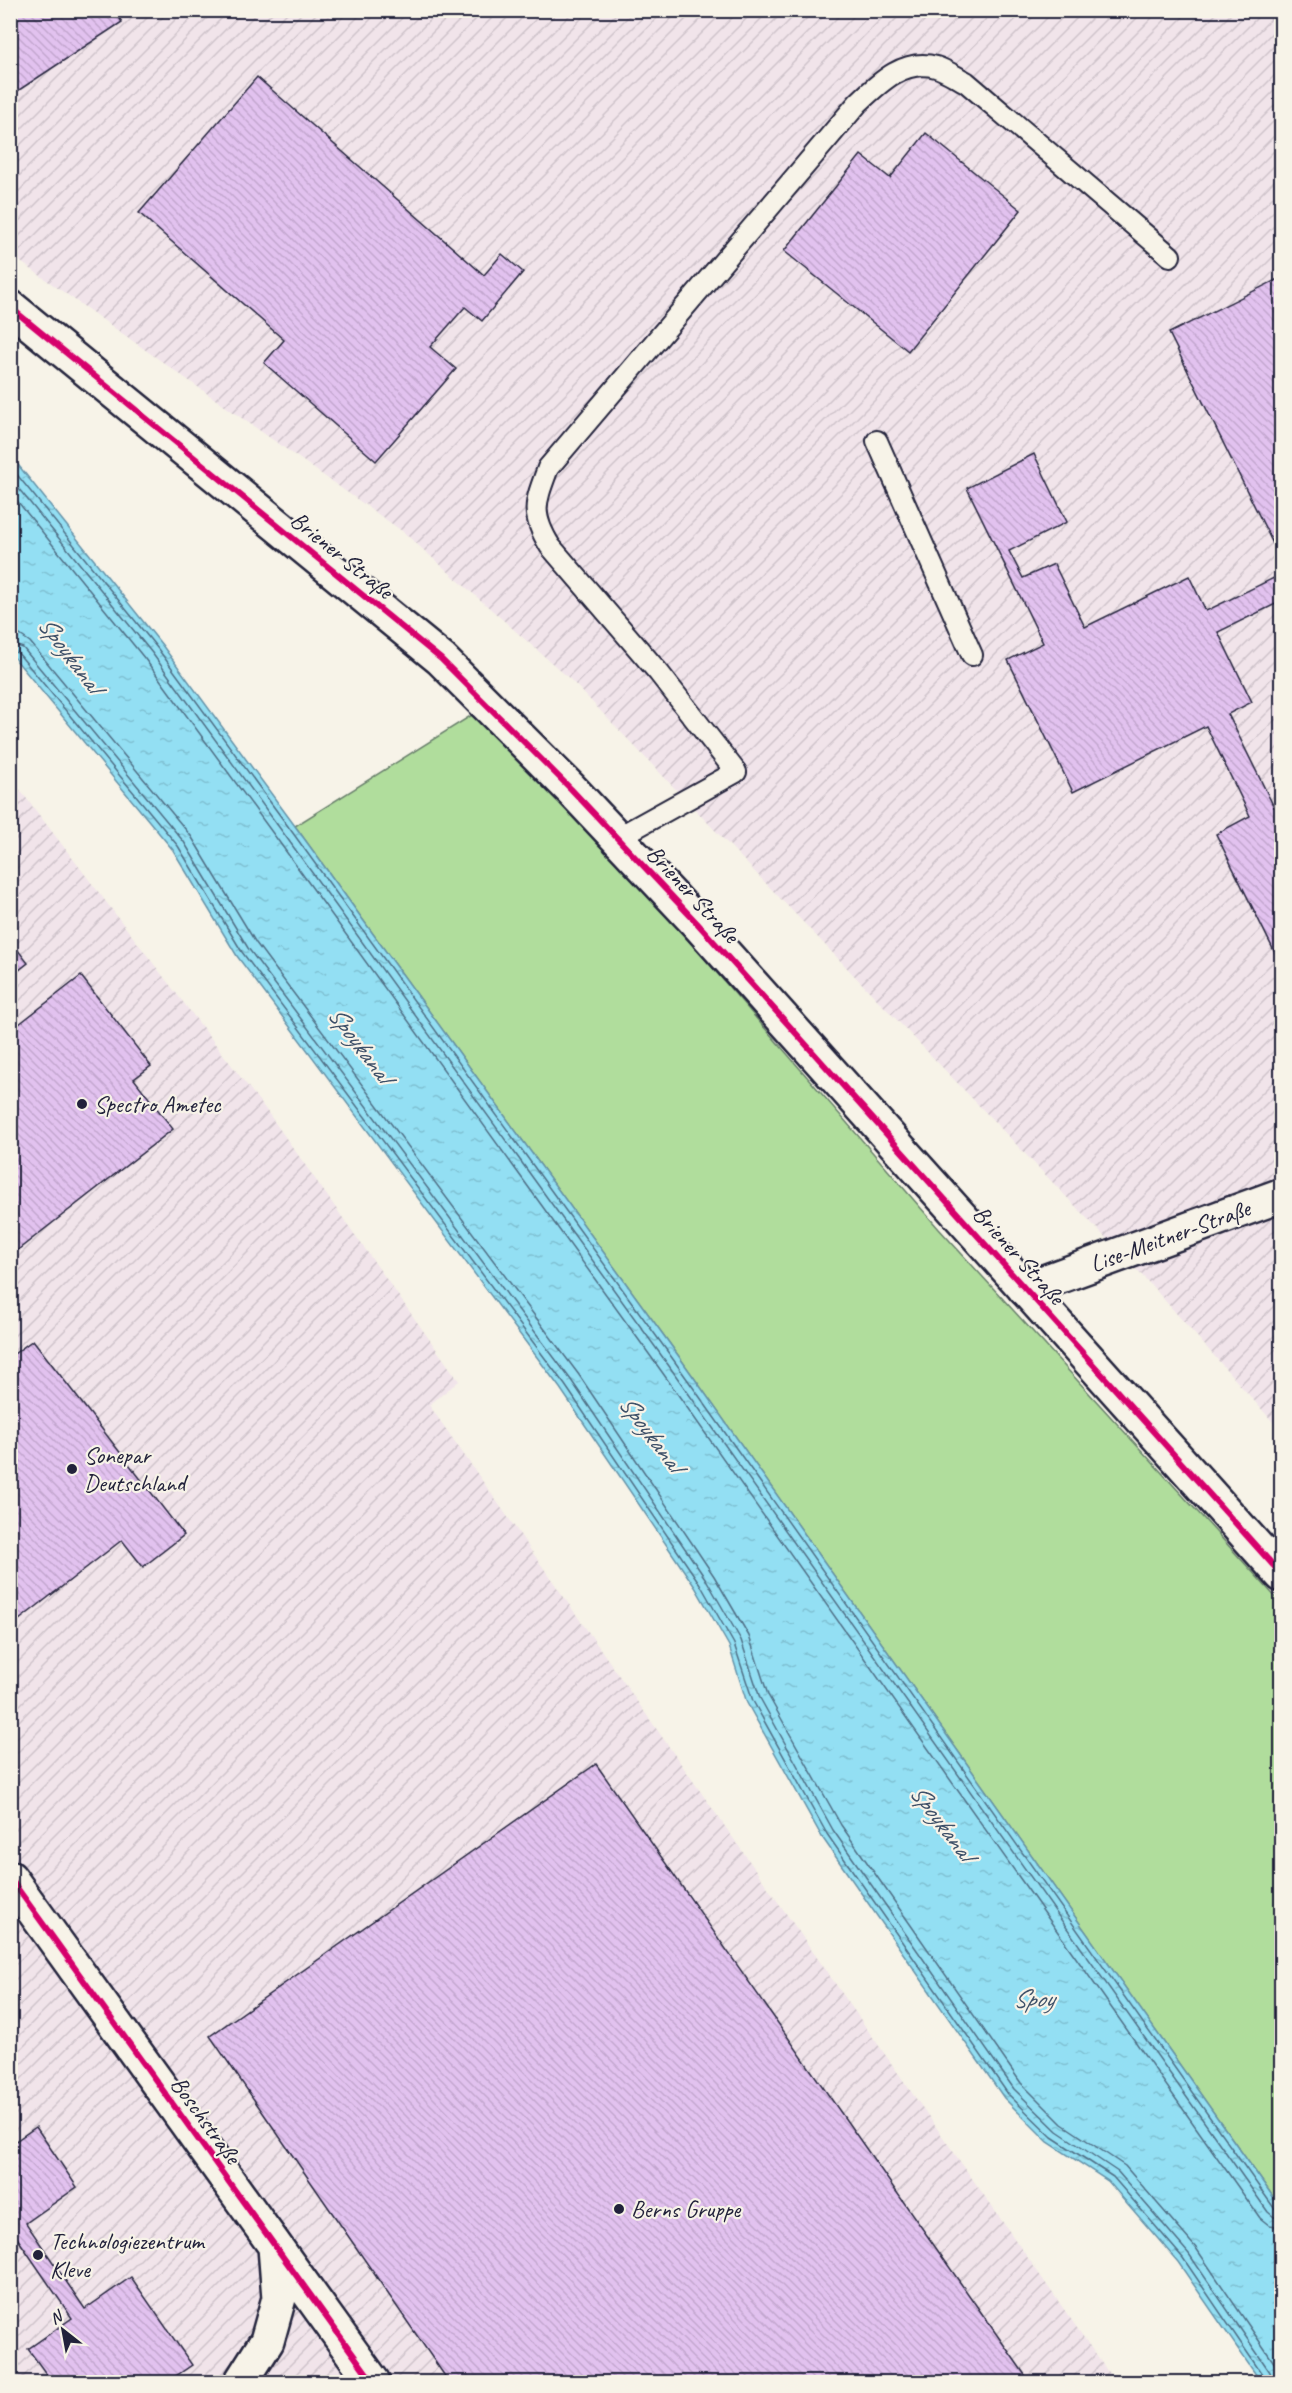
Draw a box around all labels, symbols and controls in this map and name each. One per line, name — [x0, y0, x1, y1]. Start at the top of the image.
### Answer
street label: Briener Straße — [285, 505, 401, 607]
water label: Spoykanal — [31, 609, 115, 706]
street label: Briener Straße — [640, 839, 747, 951]
water label: Spoykanal — [321, 999, 405, 1096]
place label: Spectro Ametec — [94, 1089, 222, 1119]
marker: Spectro Ametec — [75, 1097, 89, 1111]
street label: Lise-Meitner-Straße — [1086, 1192, 1256, 1279]
street label: Briener Straße — [967, 1199, 1073, 1312]
water label: Spoykanal — [612, 1388, 696, 1485]
place label: Sonepar Deutschland — [84, 1440, 189, 1498]
marker: Sonepar Deutschland — [65, 1462, 79, 1476]
water label: Spoykanal — [903, 1777, 987, 1874]
water label: Spoy — [1013, 1982, 1057, 2015]
street label: Boschstraße — [164, 2070, 249, 2171]
place label: Berns Gruppe — [631, 2194, 742, 2224]
marker: Berns Gruppe — [612, 2202, 626, 2216]
place label: Technologiezentrum Kleve — [50, 2226, 206, 2284]
marker: Technologiezentrum Kleve — [31, 2248, 45, 2262]
north arrow — [33, 2300, 93, 2360]
text: N — [46, 2305, 68, 2329]

